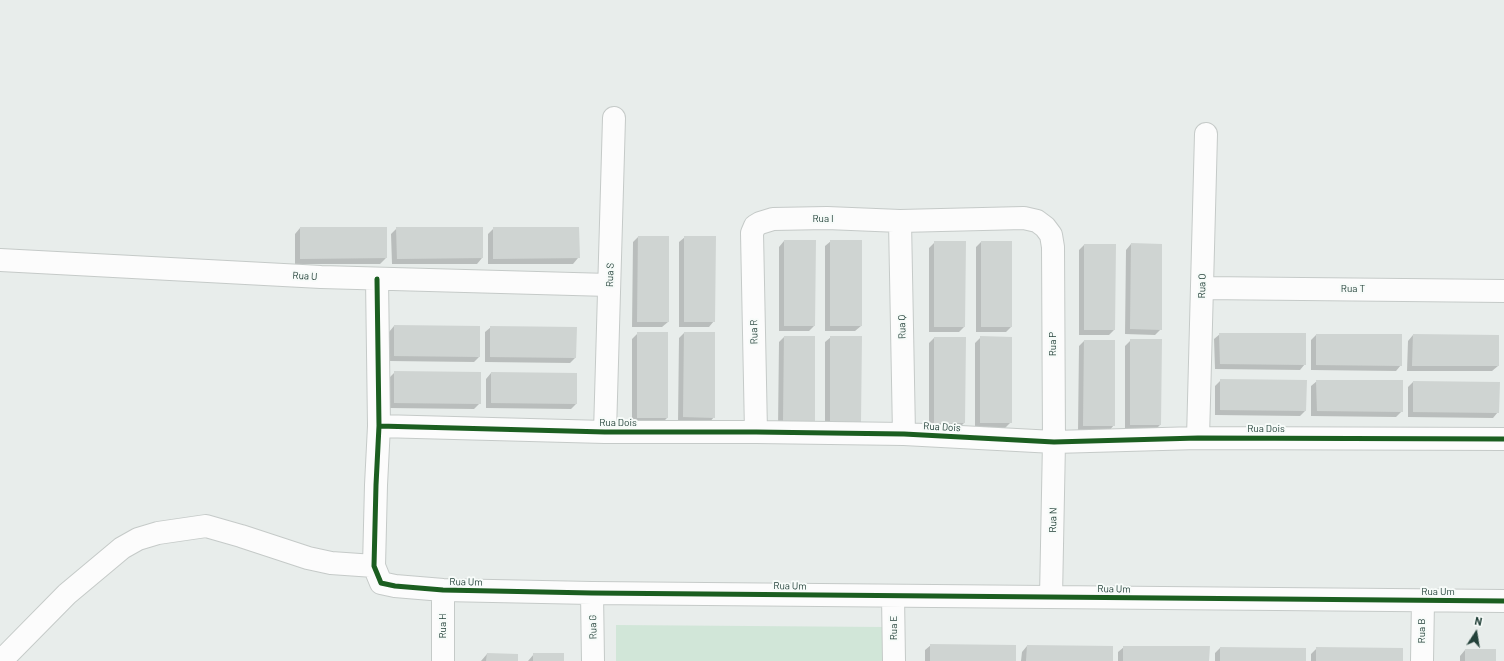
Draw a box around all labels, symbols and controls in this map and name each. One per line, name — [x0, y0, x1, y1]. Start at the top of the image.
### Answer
street label: Rua I — [812, 213, 834, 225]
street label: Rua S — [604, 263, 616, 287]
street label: Rua U — [292, 269, 318, 283]
street label: Rua O — [1196, 273, 1208, 299]
street label: Rua T — [1341, 283, 1365, 295]
street label: Rua Q — [896, 315, 908, 339]
street label: Rua R — [748, 320, 760, 344]
street label: Rua P — [1047, 332, 1059, 356]
street label: Rua Dois — [599, 417, 637, 429]
street label: Rua Dois — [923, 420, 961, 434]
street label: Rua Dois — [1247, 423, 1285, 435]
street label: Rua N — [1047, 507, 1059, 533]
street label: Rua Um — [449, 576, 483, 588]
street label: Rua Um — [773, 580, 807, 592]
street label: Rua Um — [1097, 583, 1131, 595]
street label: Rua Um — [1421, 586, 1455, 598]
street label: Rua H — [437, 613, 449, 639]
north arrow — [1456, 613, 1496, 653]
text: N — [1474, 614, 1484, 628]
street label: Rua G — [587, 615, 599, 639]
street label: Rua E — [888, 616, 900, 640]
street label: Rua B — [1416, 619, 1428, 643]

